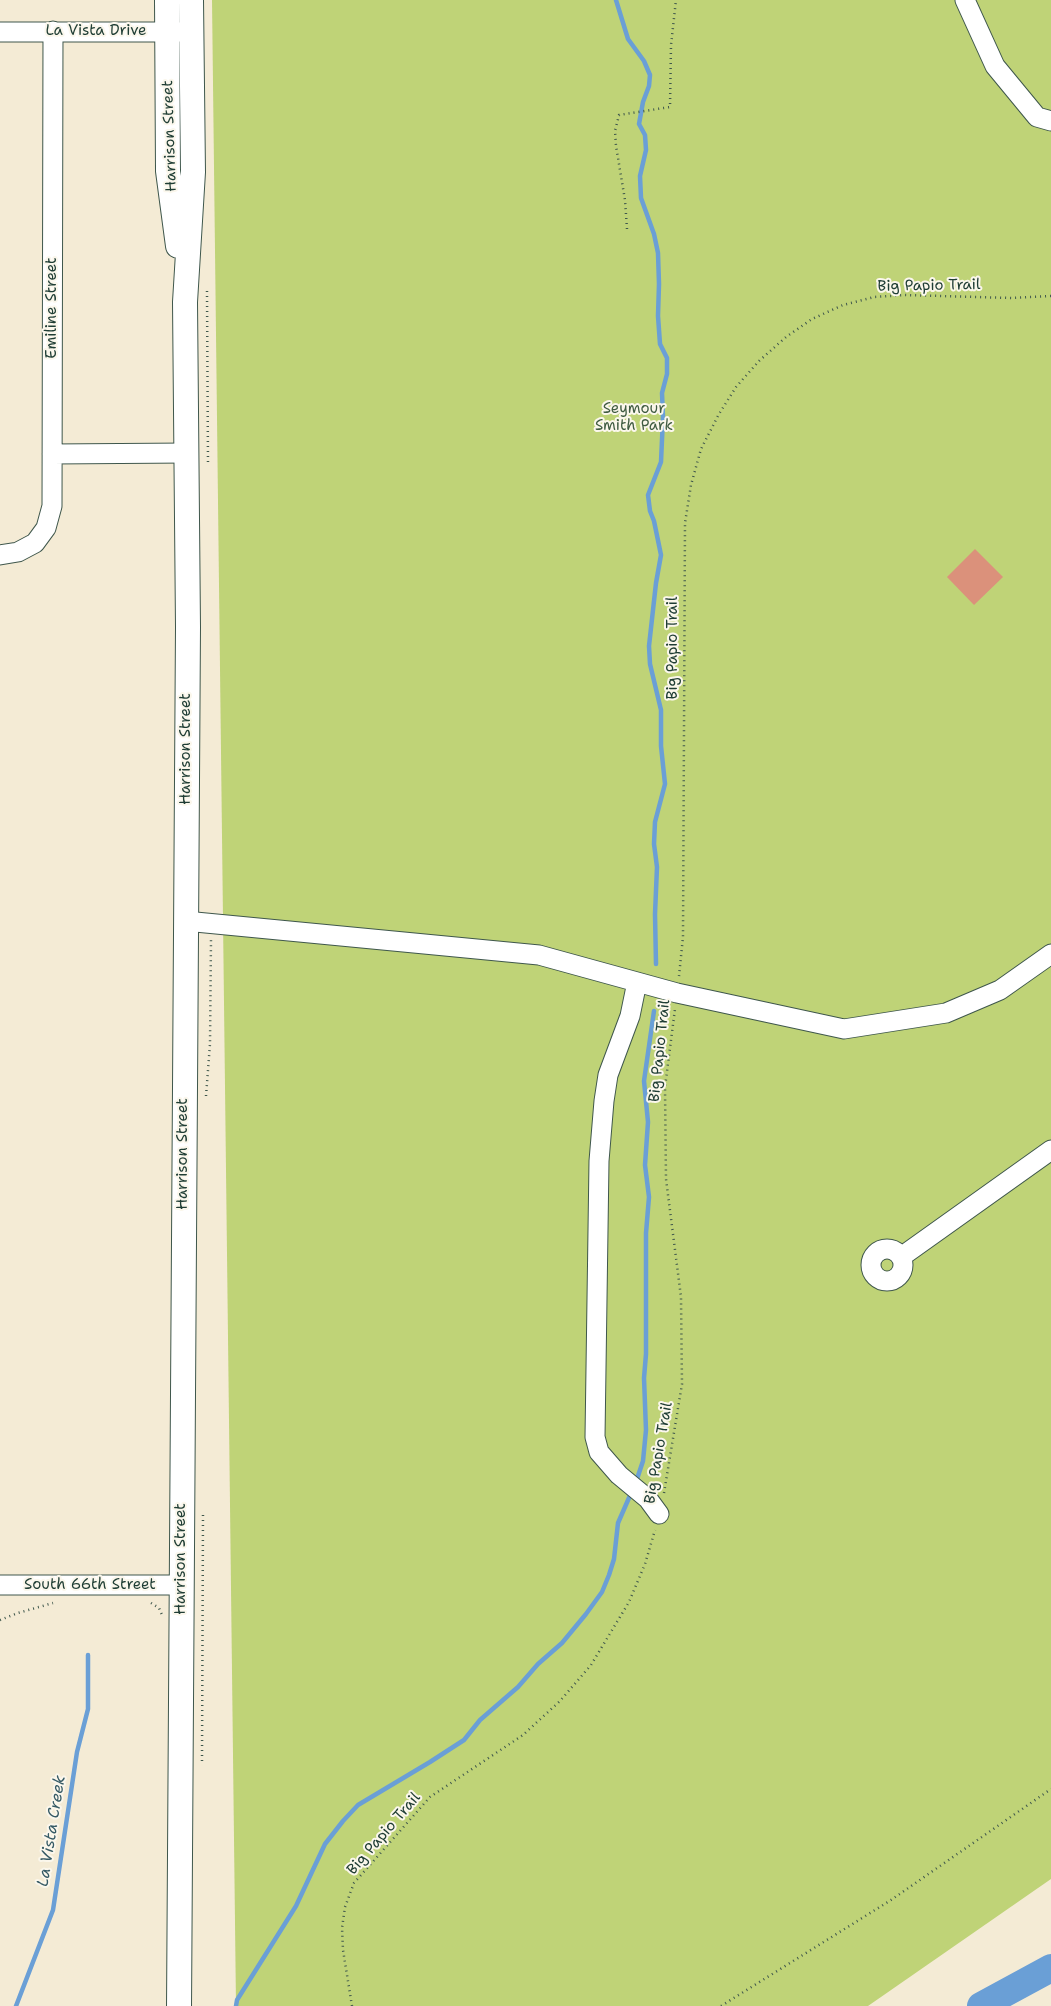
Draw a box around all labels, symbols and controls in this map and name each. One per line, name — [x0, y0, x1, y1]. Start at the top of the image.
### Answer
street label: La Vista Drive — [45, 22, 147, 40]
street label: Harrison Street — [159, 80, 181, 192]
street label: Emiline Street — [43, 257, 61, 359]
street label: Big Papio Trail — [877, 276, 981, 296]
park label: Seymour Smith Park — [595, 400, 673, 435]
street label: Big Papio Trail — [664, 597, 682, 699]
street label: Harrison Street — [177, 693, 195, 805]
street label: Big Papio Trail — [646, 999, 674, 1103]
street label: Harrison Street — [174, 1098, 192, 1210]
street label: Big Papio Trail — [641, 1401, 677, 1505]
street label: Harrison Street — [172, 1503, 190, 1615]
street label: South 66th Street — [24, 1576, 156, 1594]
water label: La Vista Creek — [34, 1774, 70, 1888]
street label: Big Papio Trail — [343, 1789, 425, 1879]

